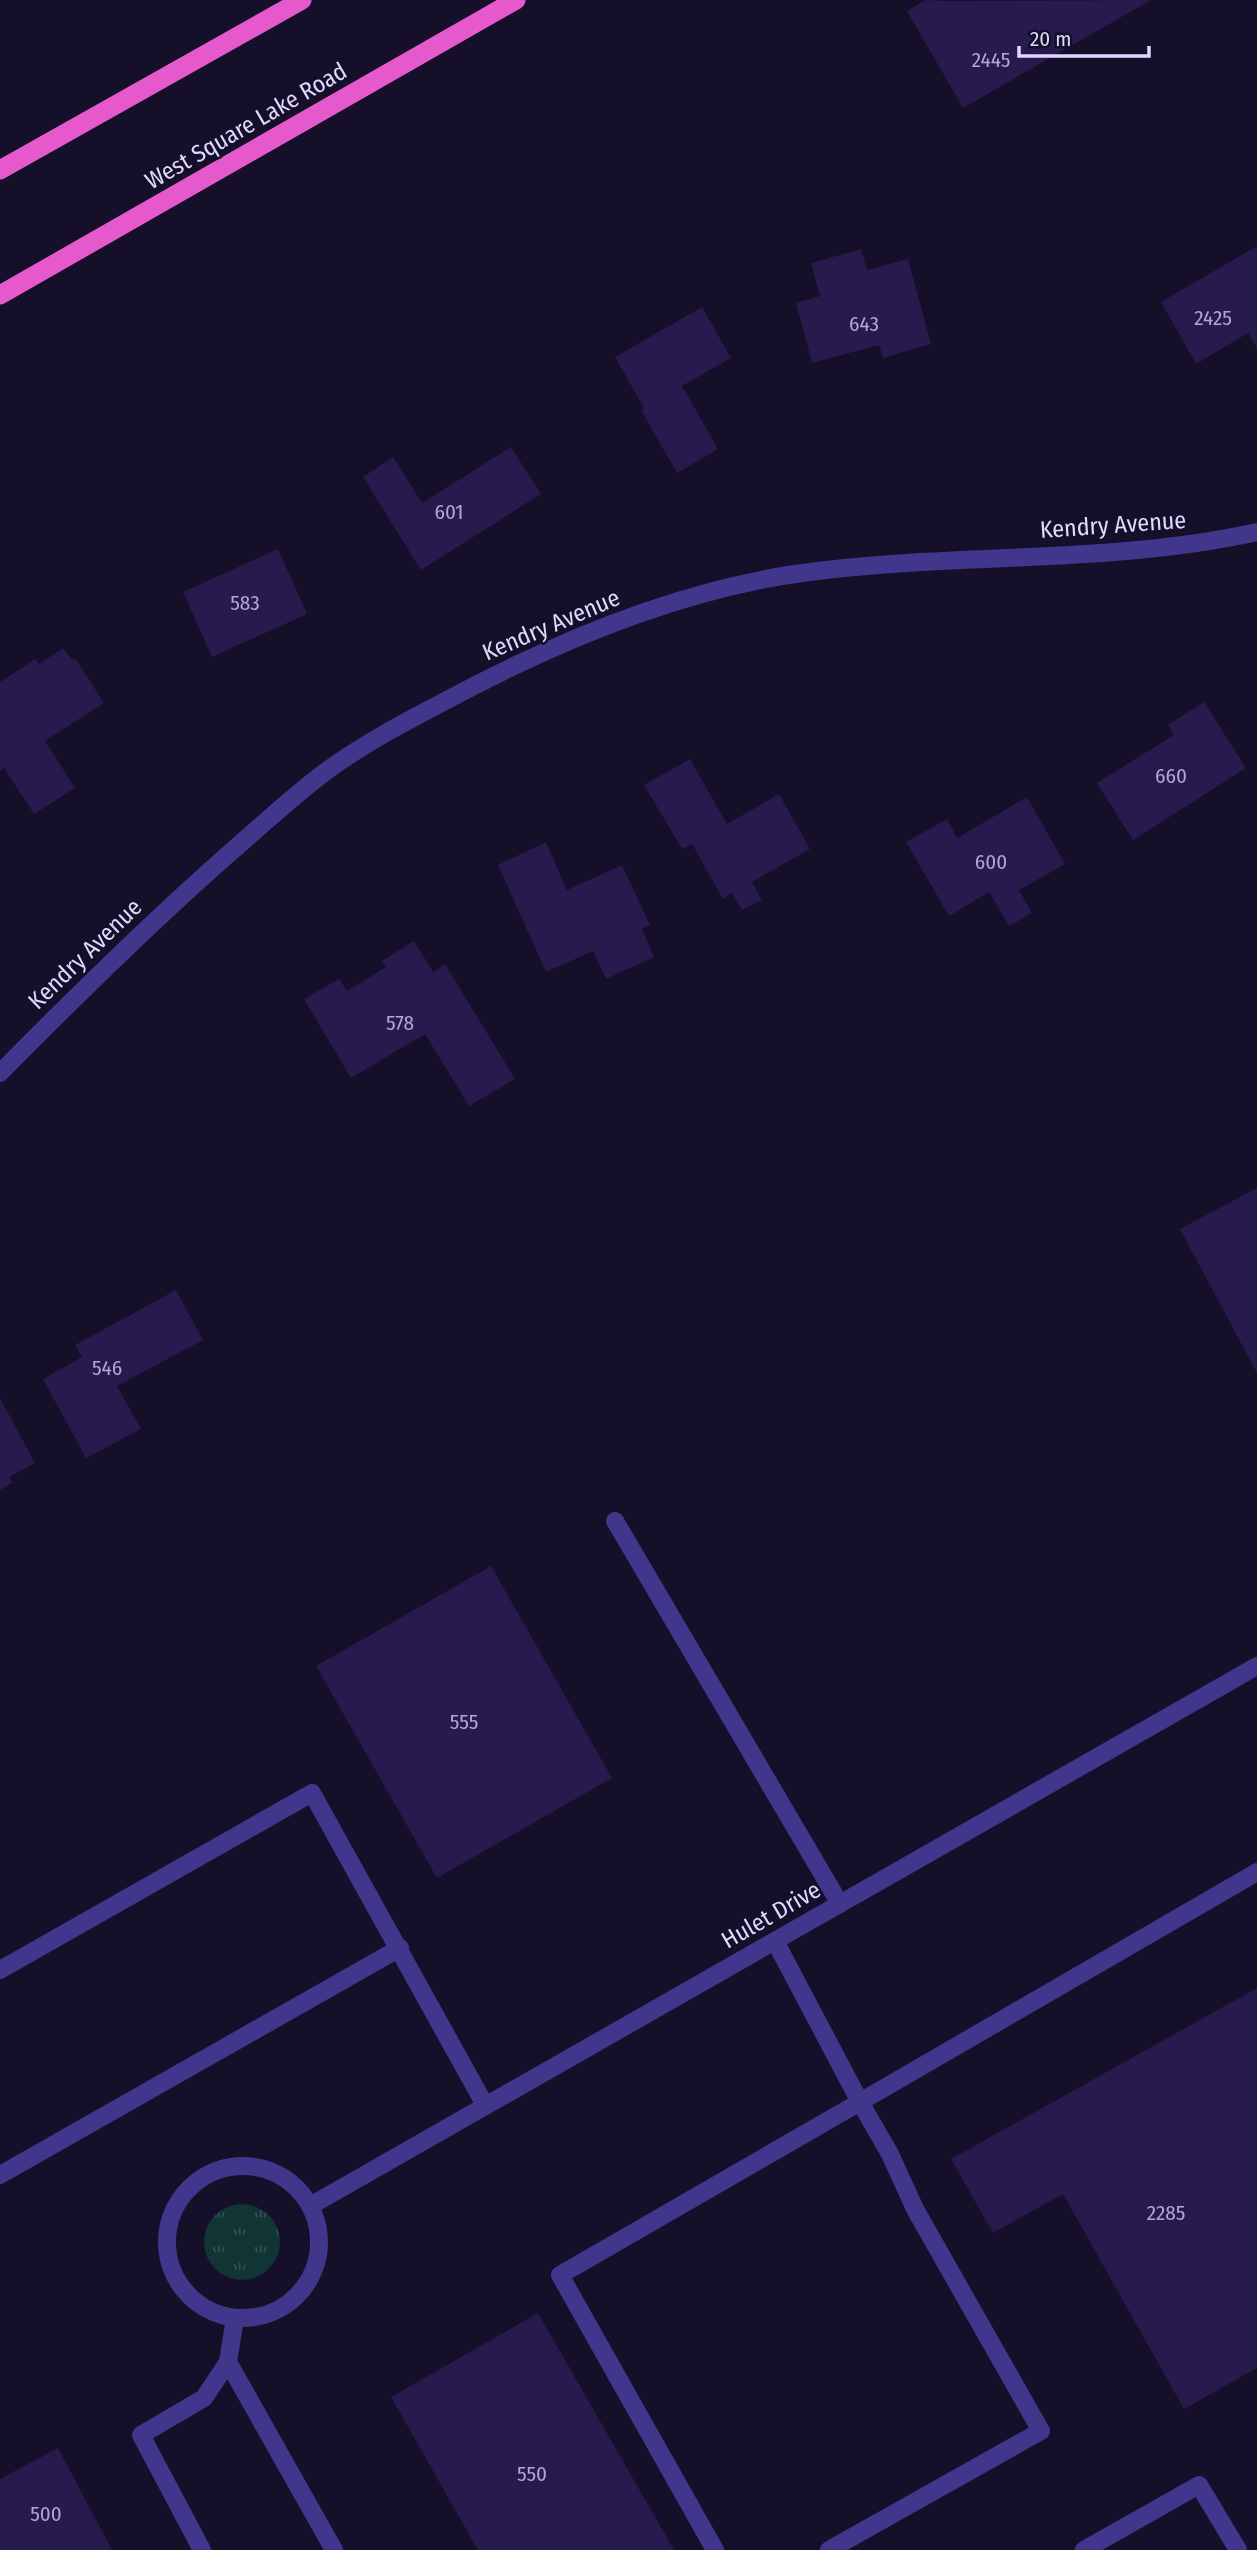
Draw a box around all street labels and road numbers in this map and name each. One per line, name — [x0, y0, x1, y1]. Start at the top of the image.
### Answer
street label: West Square Lake Road — [140, 57, 352, 195]
street label: Kendry Avenue — [1039, 506, 1187, 544]
street label: Kendry Avenue — [478, 583, 624, 667]
street label: Kendry Avenue — [23, 893, 147, 1015]
street label: Hulet Drive — [717, 1876, 825, 1954]

